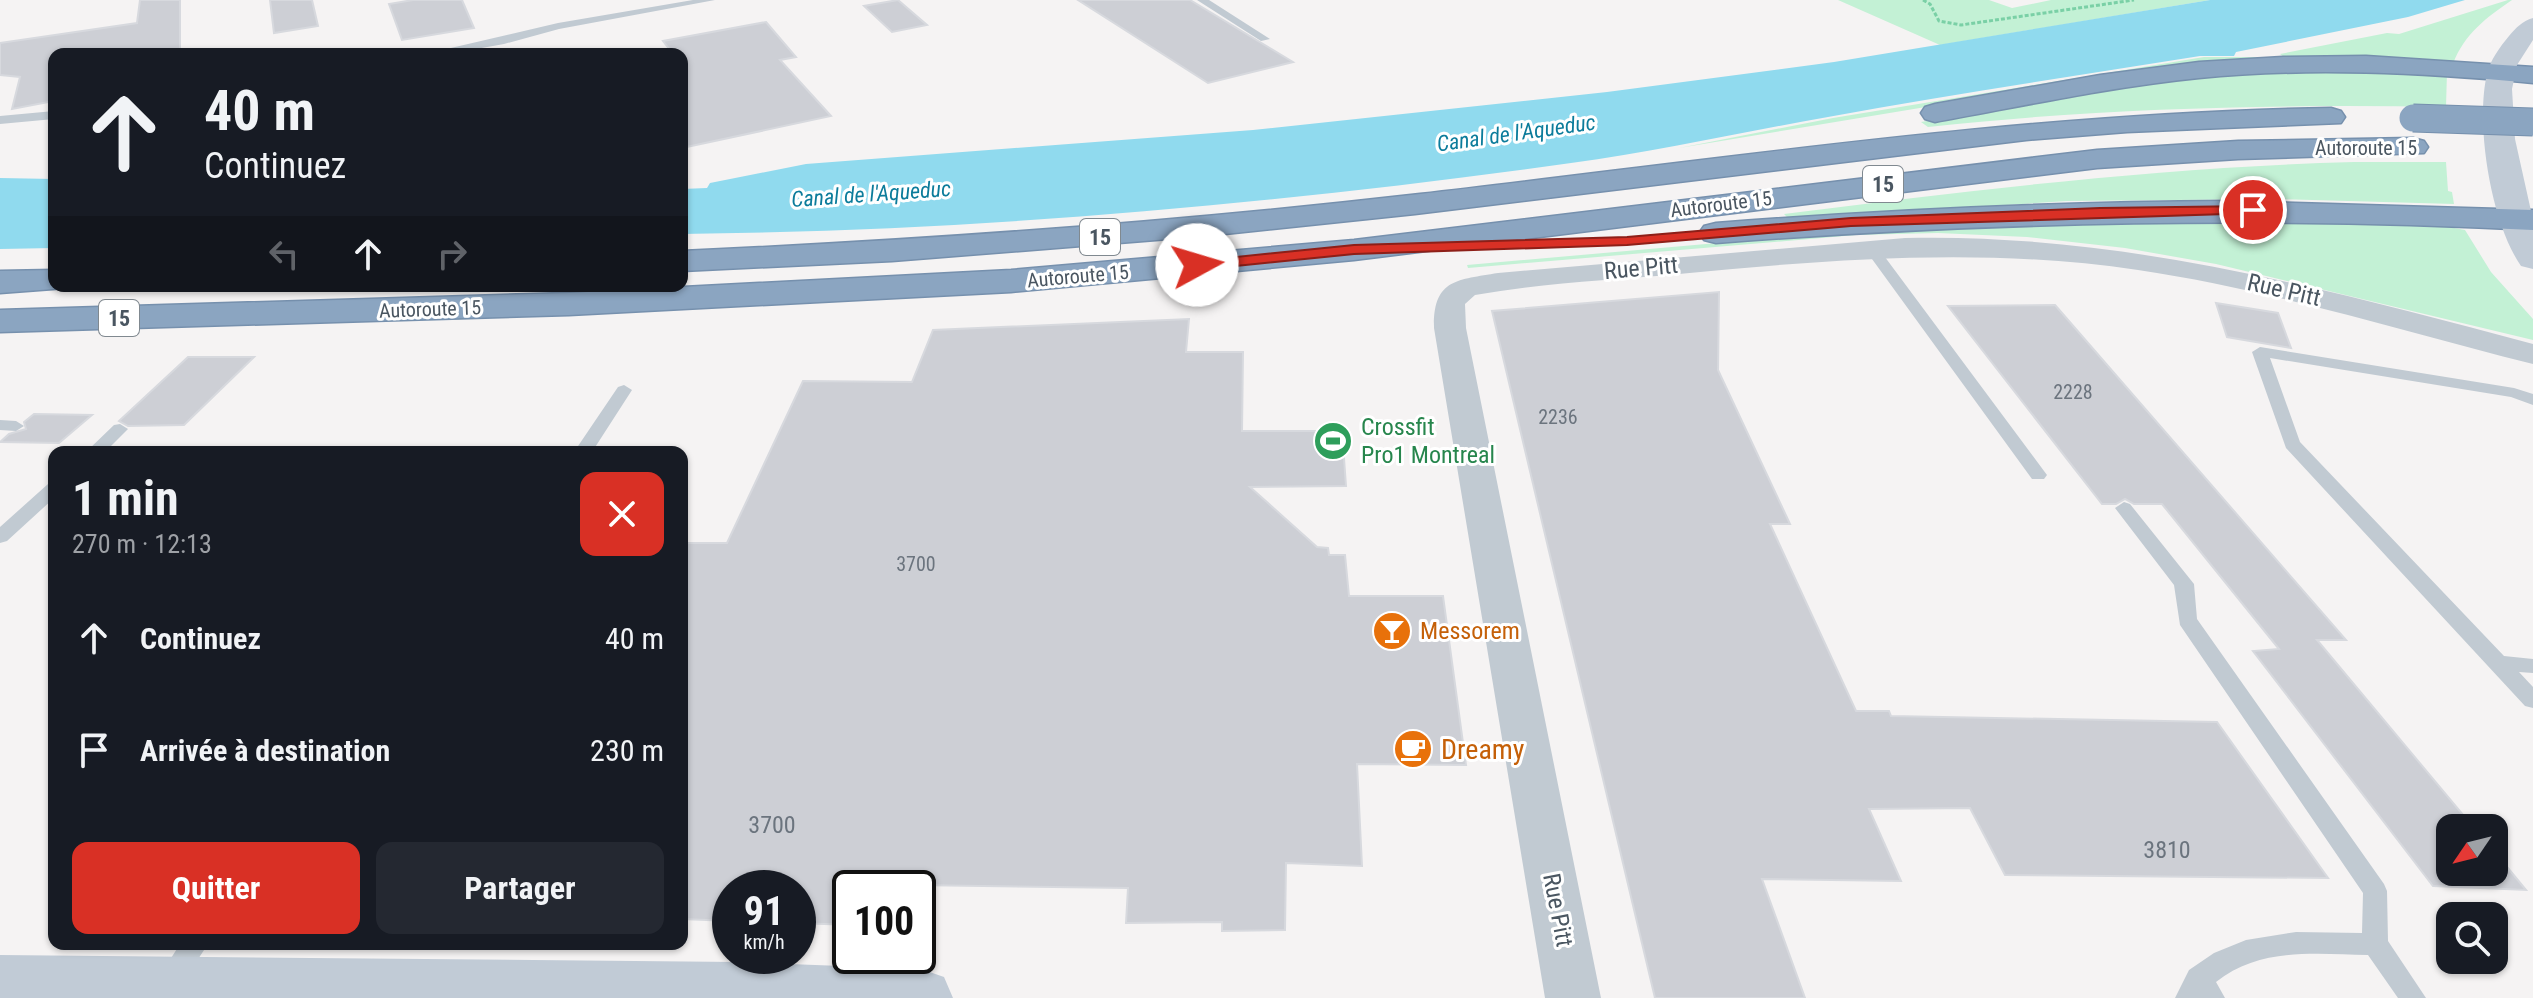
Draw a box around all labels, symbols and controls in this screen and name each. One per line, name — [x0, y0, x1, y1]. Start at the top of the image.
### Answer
text: 40 m — [204, 78, 315, 144]
icon: ahead — [72, 80, 176, 184]
water label: Canal de l'Aqueduc — [1435, 109, 1597, 156]
street label: Autoroute 15 — [2315, 136, 2417, 160]
text: Continuez — [204, 145, 346, 187]
road number: 15 — [1863, 166, 1903, 202]
water label: Canal de l'Aqueduc — [790, 176, 952, 212]
pin — [2219, 176, 2287, 244]
street label: Autoroute 15 — [1669, 186, 1773, 222]
icon: arrive — [2231, 188, 2275, 232]
road number: 15 — [1080, 219, 1120, 255]
position arrow — [1155, 223, 1239, 307]
icon: left — [262, 232, 306, 276]
icon: ahead — [346, 232, 390, 276]
icon: right — [430, 232, 474, 276]
street label: Rue Pitt — [1603, 251, 1679, 285]
street label: Autoroute 15 — [1026, 260, 1130, 292]
street label: Rue Pitt — [2245, 268, 2323, 312]
street label: Autoroute 15 — [379, 295, 482, 323]
road number: 15 — [99, 300, 139, 336]
house number: 2228 — [2053, 380, 2093, 404]
house number: 2236 — [1538, 405, 1578, 429]
place label: Crossfit Pro1 Montreal — [1361, 413, 1495, 469]
sports icon: Crossfit Pro1 Montreal — [1312, 420, 1354, 462]
text: 1 min — [72, 470, 179, 527]
button: close — [580, 472, 664, 556]
text: 270 m · 12:13 — [72, 529, 212, 559]
house number: 3700 — [896, 552, 936, 576]
bar icon: Messorem — [1371, 610, 1413, 652]
icon: ahead — [72, 616, 116, 660]
place label: Messorem — [1420, 617, 1520, 645]
text: Continuez — [140, 621, 261, 656]
text: 40 m — [605, 621, 664, 656]
icon: arrive — [72, 728, 116, 772]
cafe icon: Dreamy — [1392, 728, 1434, 770]
text: Arrivée à destination — [140, 733, 390, 768]
text: 230 m — [590, 733, 664, 768]
place label: Dreamy — [1441, 733, 1525, 766]
house number: 3700 — [748, 811, 796, 839]
north arrow — [2436, 814, 2508, 886]
map controls — [2436, 814, 2508, 974]
house number: 3810 — [2143, 836, 2191, 864]
button: Quitter — [72, 842, 360, 934]
button: Partager — [376, 842, 664, 934]
speed limit sign: 100 — [832, 870, 936, 974]
street label: Rue Pitt — [1537, 871, 1579, 949]
text: 91 — [744, 888, 784, 935]
button: search — [2436, 902, 2508, 974]
text: km/h — [743, 930, 785, 954]

